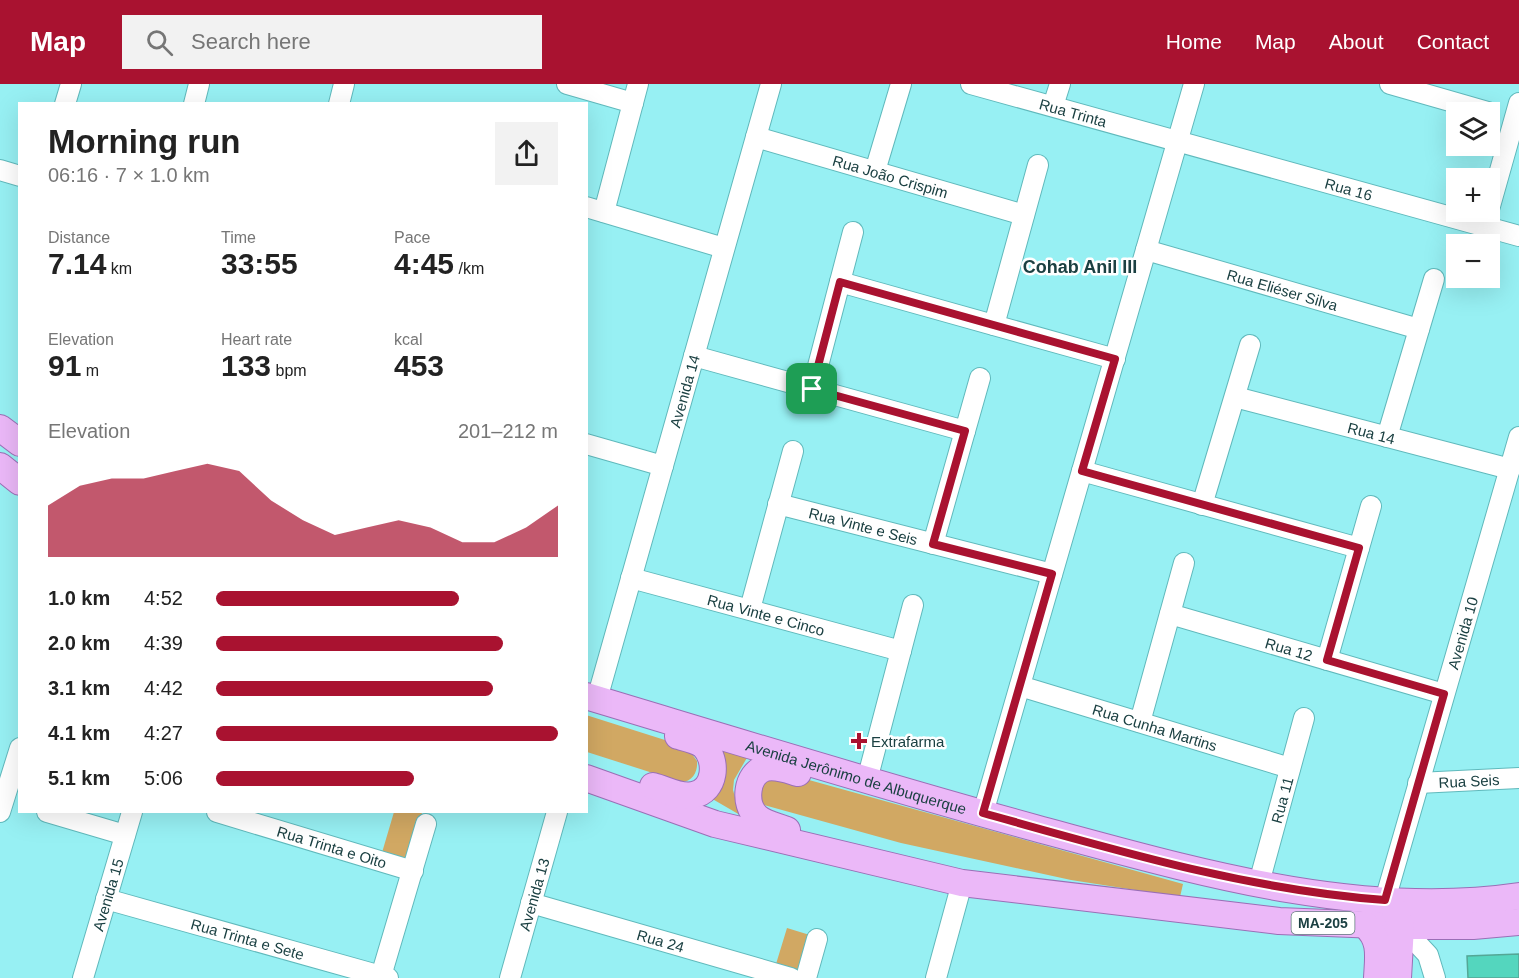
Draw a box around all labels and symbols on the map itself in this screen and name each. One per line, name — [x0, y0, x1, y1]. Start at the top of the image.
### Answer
street label: Rua Trinta — [1038, 95, 1109, 130]
street label: Rua João Crispim — [831, 151, 950, 201]
street label: Rua 16 — [1323, 174, 1374, 203]
district label: Cohab Anil III — [1023, 257, 1137, 277]
street label: Rua Eliéser Silva — [1225, 265, 1340, 314]
street label: Avenida 14 — [666, 353, 702, 429]
pin — [786, 363, 837, 414]
street label: Rua 14 — [1346, 418, 1397, 447]
street label: Rua Vinte e Seis — [807, 504, 919, 548]
street label: Rua Vinte e Cinco — [706, 591, 827, 638]
street label: Avenida 10 — [1444, 595, 1481, 671]
street label: Rua 12 — [1263, 634, 1315, 664]
street label: Rua Cunha Martins — [1091, 700, 1219, 754]
place label: Extrafarma — [871, 733, 945, 750]
marker: Extrafarma — [852, 734, 866, 748]
street label: Avenida Jerônimo de Albuquerque — [744, 736, 969, 817]
street label: Rua Seis — [1438, 770, 1500, 790]
street label: Rua 11 — [1267, 775, 1296, 825]
street label: Rua Trinta e Oito — [275, 822, 389, 871]
street label: Avenida 15 — [89, 856, 126, 933]
street label: Avenida 13 — [515, 856, 552, 933]
road number: MA-205 — [1292, 912, 1354, 934]
street label: Rua Trinta e Sete — [189, 915, 306, 963]
street label: Rua 24 — [635, 926, 686, 955]

